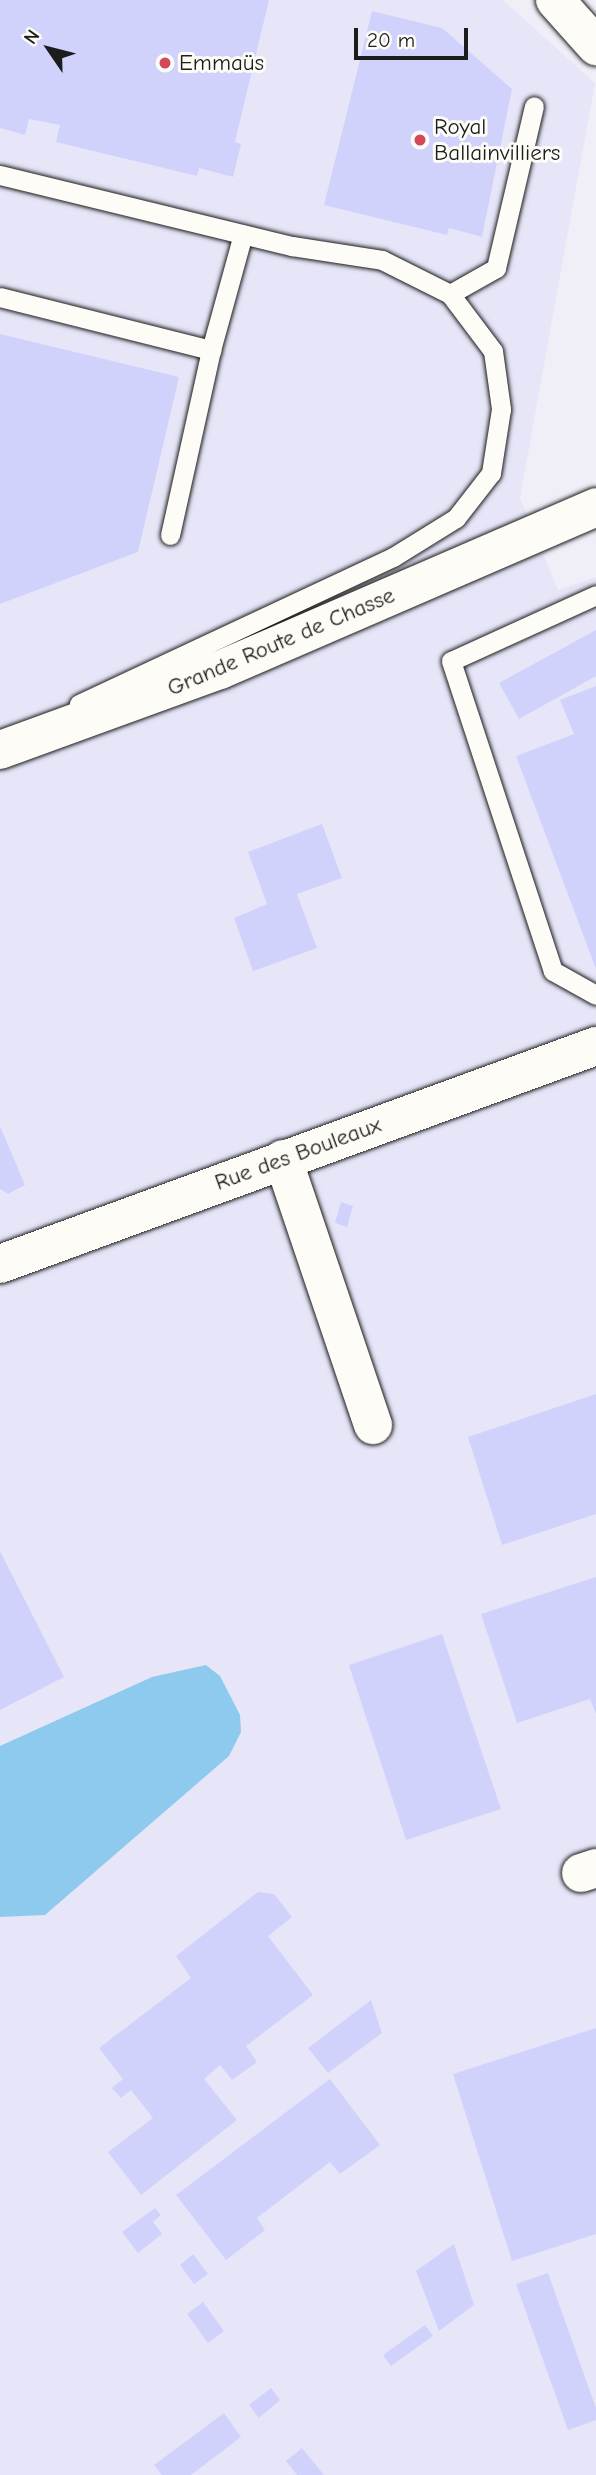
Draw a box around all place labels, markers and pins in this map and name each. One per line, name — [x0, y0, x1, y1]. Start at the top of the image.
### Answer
place label: Emmaüs — [179, 49, 264, 77]
marker: Emmaüs — [157, 55, 173, 71]
place label: Royal Ballainvilliers — [434, 113, 560, 167]
marker: Royal Ballainvilliers — [412, 132, 428, 148]

